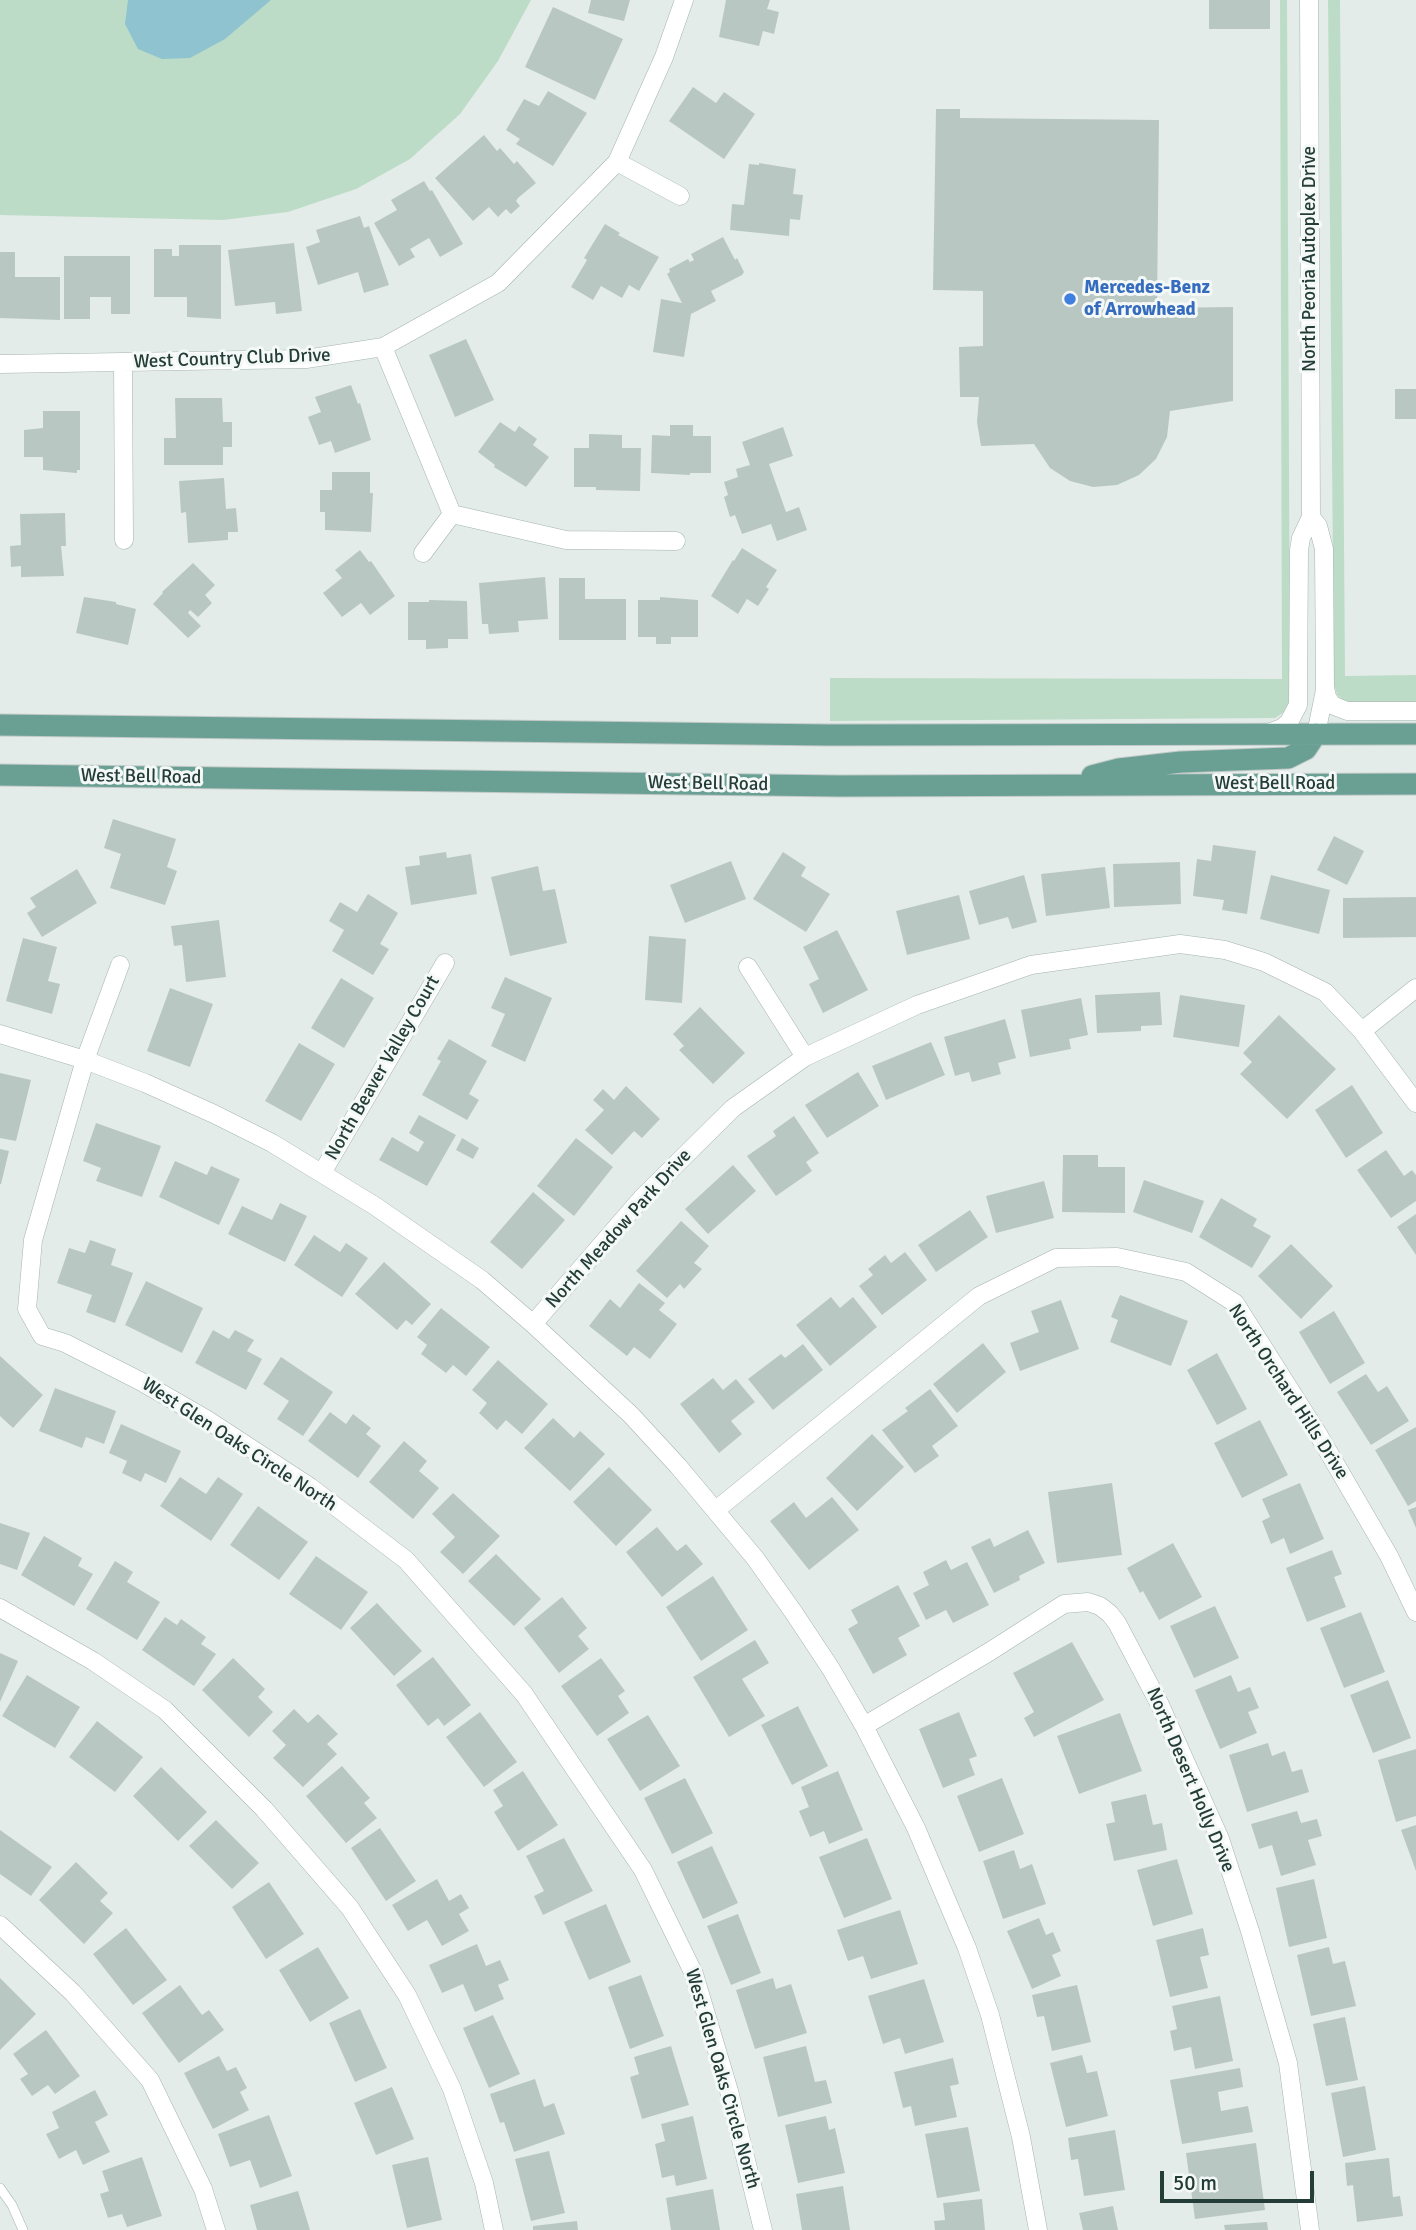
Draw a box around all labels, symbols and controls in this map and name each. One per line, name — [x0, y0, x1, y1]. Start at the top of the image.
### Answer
street label: North Peoria Autoplex Drive — [1299, 146, 1321, 372]
place label: Mercedes-Benz of Arrowhead — [1084, 277, 1210, 321]
marker: Mercedes-Benz of Arrowhead — [1062, 291, 1078, 307]
street label: West Country Club Drive — [133, 344, 331, 374]
street label: West Bell Road — [80, 765, 202, 789]
street label: West Bell Road — [647, 772, 769, 796]
street label: West Bell Road — [1215, 773, 1335, 795]
street label: North Beaver Valley Court — [321, 972, 445, 1164]
street label: North Meadow Park Drive — [541, 1145, 697, 1313]
street label: North Orchard Hills Drive — [1223, 1300, 1353, 1484]
street label: West Glen Oaks Circle North — [137, 1373, 341, 1517]
street label: North Desert Holly Drive — [1141, 1684, 1239, 1876]
street label: West Glen Oaks Circle North — [680, 1966, 764, 2192]
scale bar — [1164, 2156, 1318, 2200]
text: 50 m — [1173, 2170, 1217, 2196]

